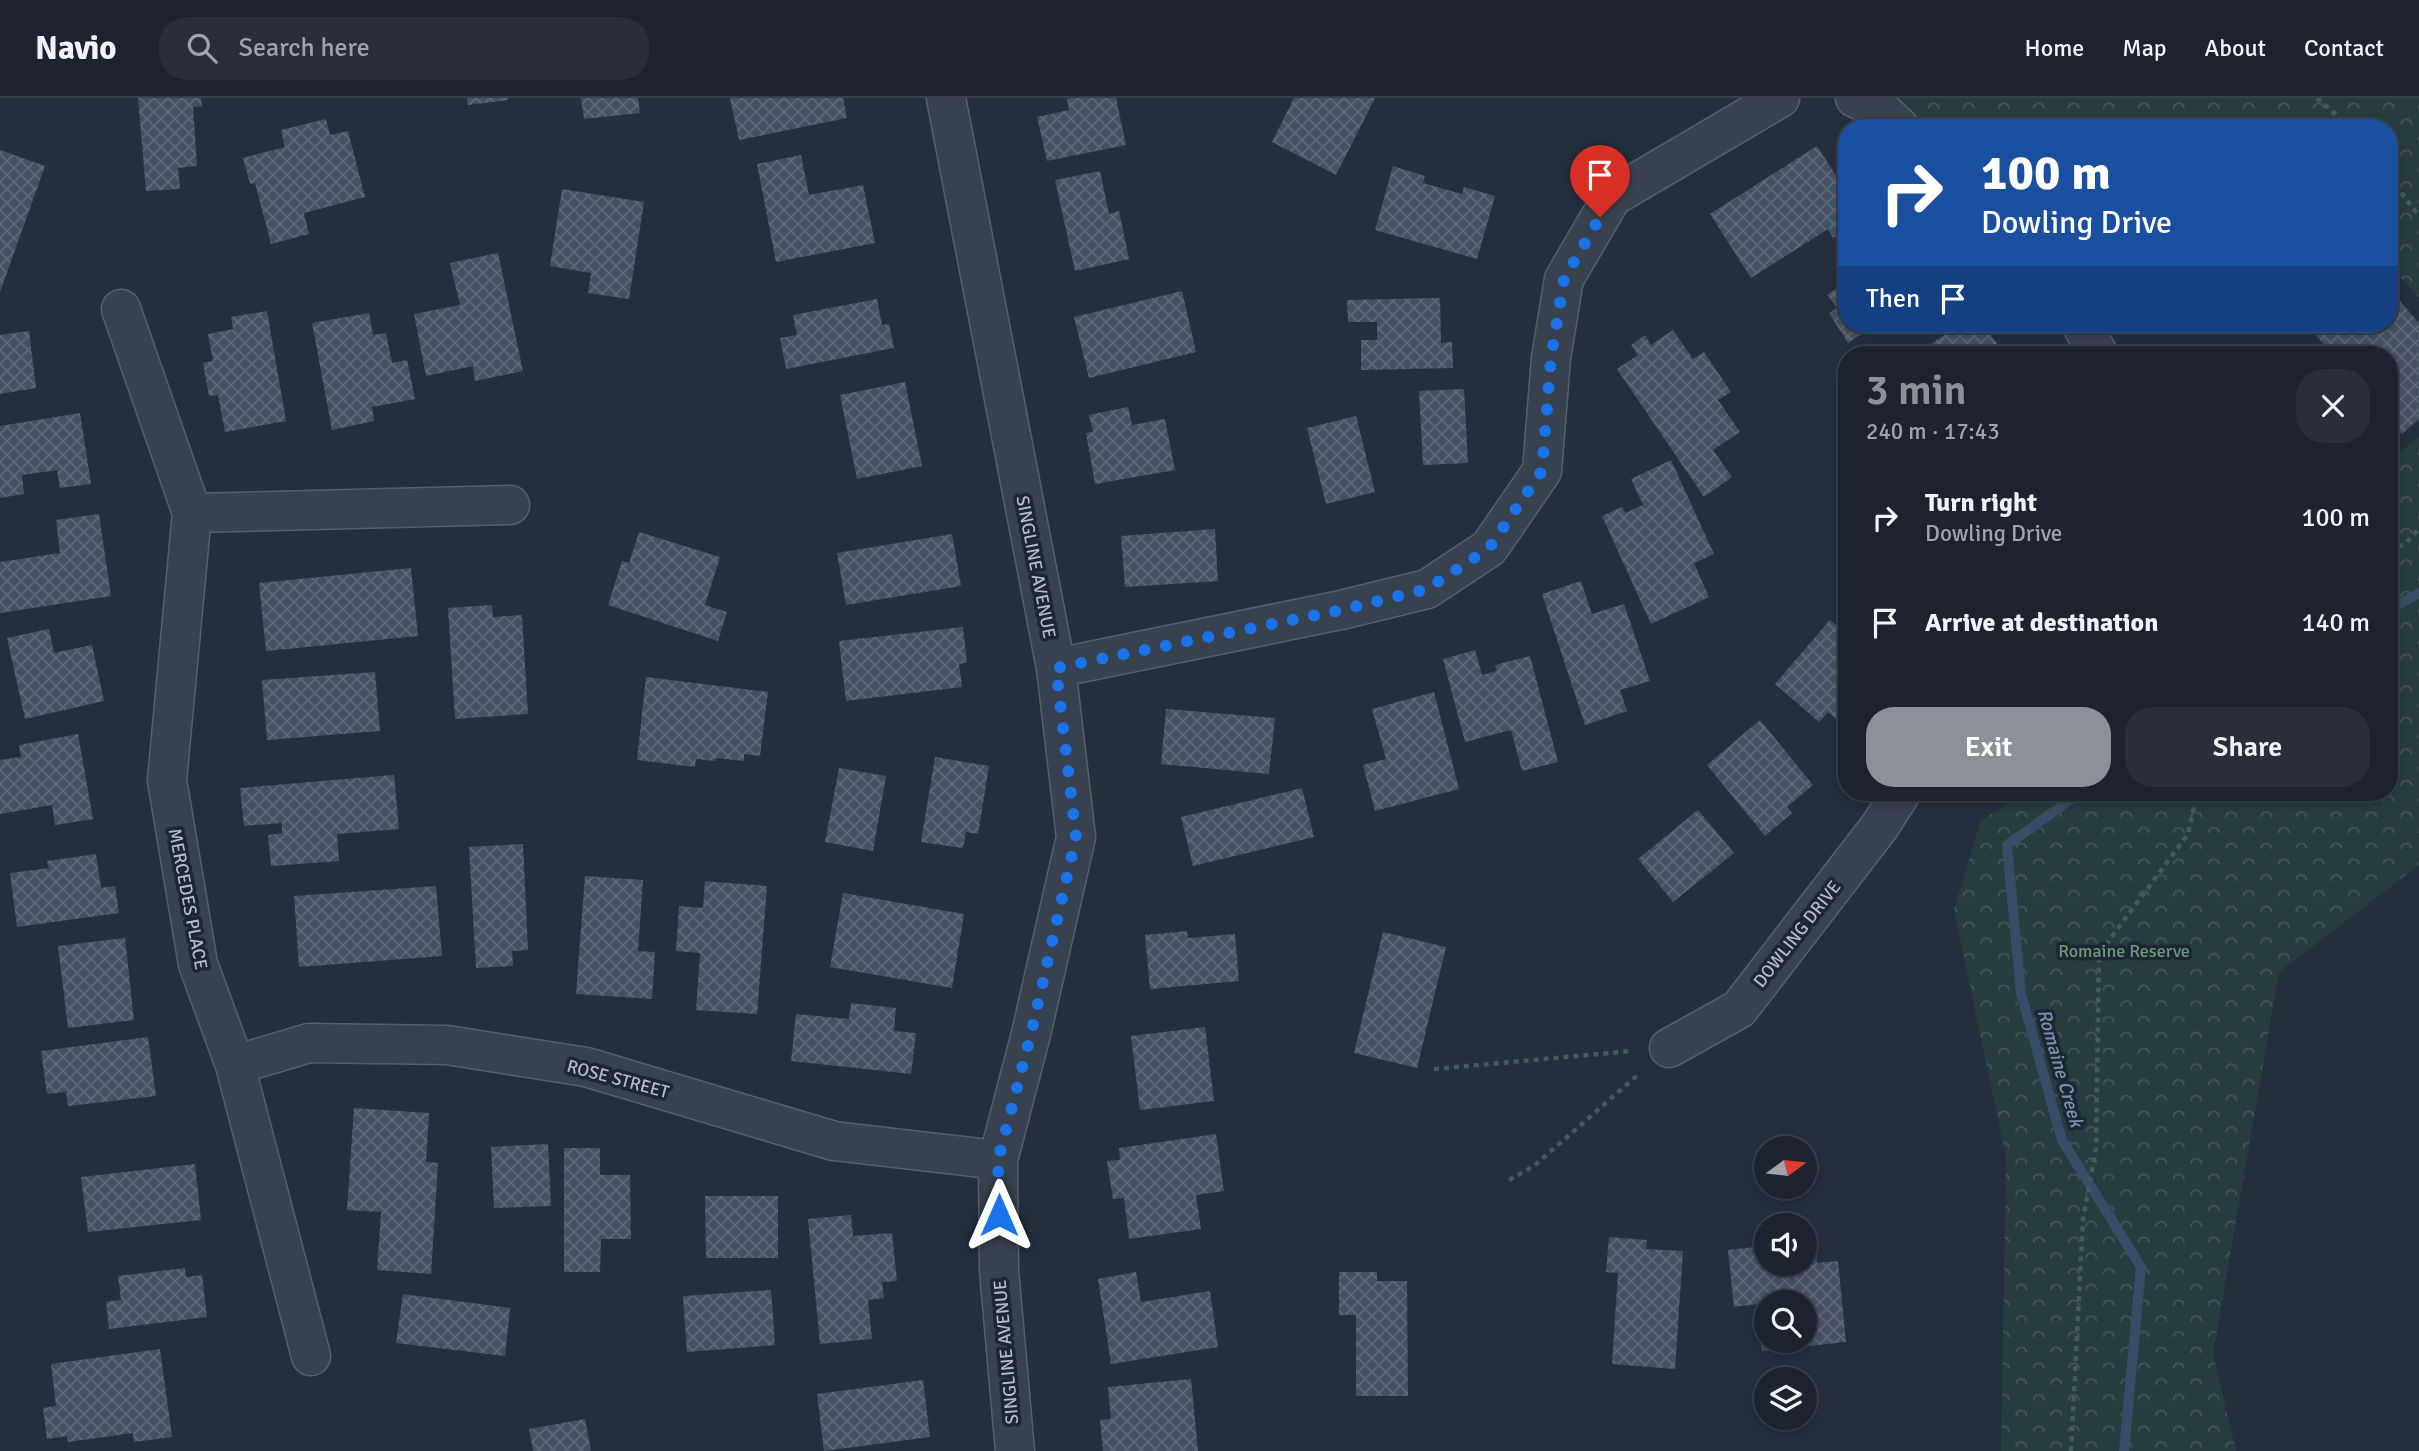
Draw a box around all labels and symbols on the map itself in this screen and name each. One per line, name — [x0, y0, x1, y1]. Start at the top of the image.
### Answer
pin — [1570, 145, 1630, 217]
street label: SINGLINE AVENUE — [1011, 494, 1061, 640]
street label: MERCEDES PLACE — [164, 827, 212, 971]
street label: DOWLING DRIVE — [1749, 876, 1845, 992]
park label: Romaine Reserve — [2058, 940, 2190, 962]
water label: Romaine Creek — [2032, 1006, 2089, 1131]
street label: ROSE STREET — [564, 1055, 672, 1103]
north arrow — [1754, 1136, 1816, 1199]
position arrow — [962, 1178, 1036, 1252]
street label: SINGLINE AVENUE — [989, 1279, 1023, 1425]

